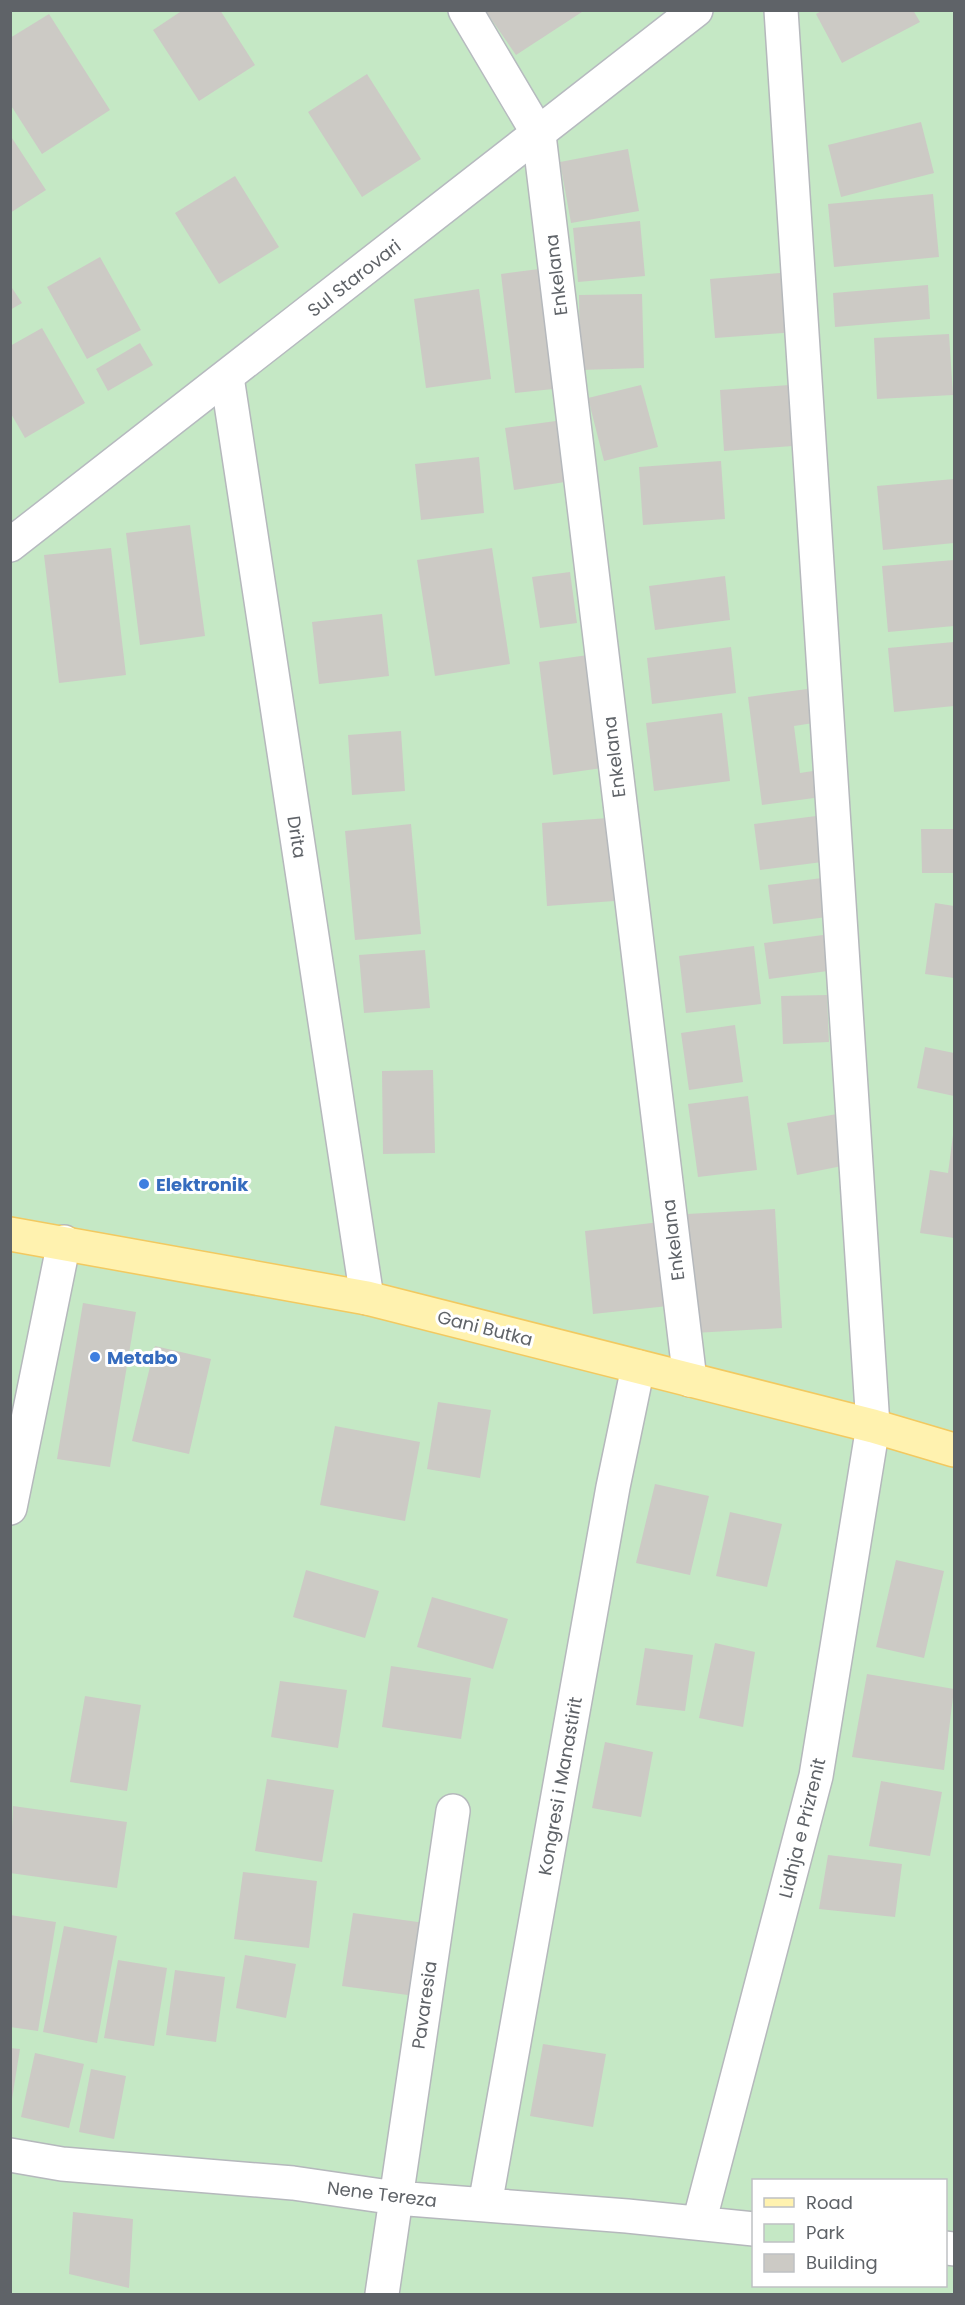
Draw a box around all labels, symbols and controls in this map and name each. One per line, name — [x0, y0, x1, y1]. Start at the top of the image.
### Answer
street label: Enkelana — [539, 233, 573, 317]
street label: Sul Starovari — [302, 234, 406, 322]
street label: Enkelana — [597, 715, 631, 799]
street label: Drita — [281, 814, 313, 860]
place label: Elektronik — [156, 1172, 249, 1197]
marker: Elektronik — [137, 1177, 151, 1191]
street label: Enkelana — [656, 1198, 690, 1282]
street label: Gani Butka — [435, 1304, 535, 1352]
place label: Metabo — [107, 1345, 178, 1370]
marker: Metabo — [88, 1350, 102, 1364]
street label: Kongresi i Manastirit — [532, 1695, 588, 1877]
street label: Lidhja e Prizrenit — [773, 1755, 831, 1901]
street label: Pavaresia — [405, 1959, 443, 2051]
street label: Nene Tereza — [326, 2175, 438, 2213]
legend — [752, 2179, 947, 2287]
text: Road — [806, 2190, 853, 2215]
text: Park — [806, 2220, 845, 2245]
text: Building — [806, 2250, 878, 2275]

